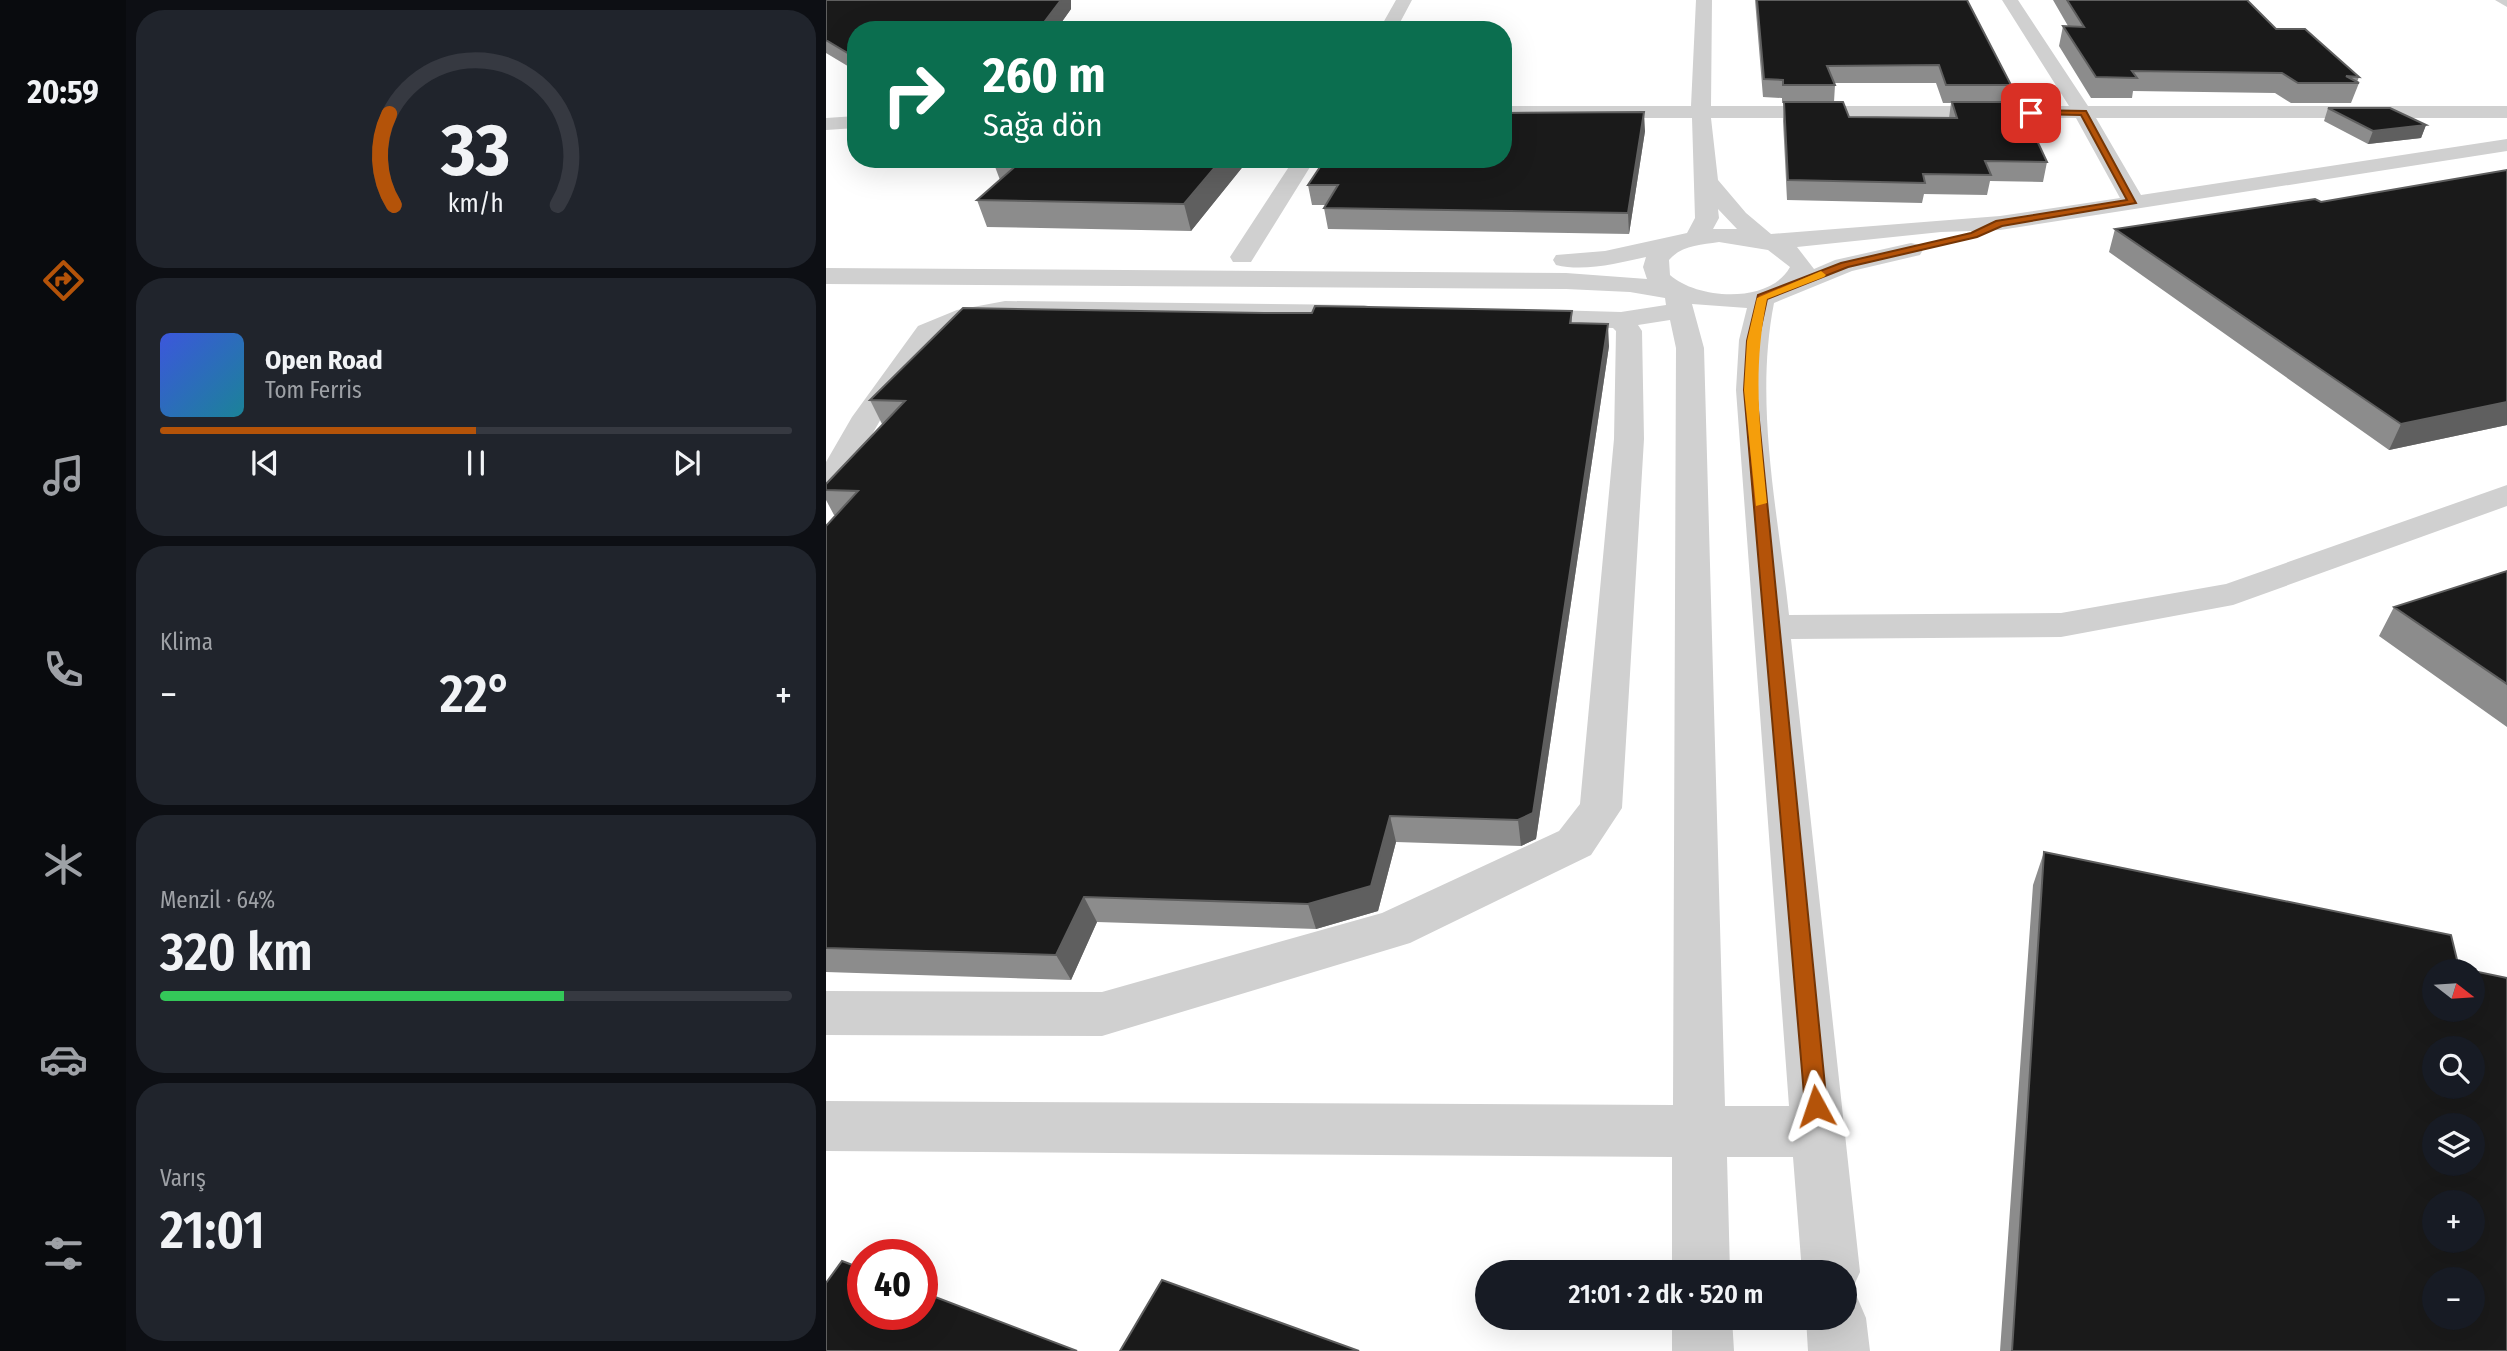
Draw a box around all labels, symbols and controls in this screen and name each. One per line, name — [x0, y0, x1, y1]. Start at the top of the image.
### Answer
text: 260 m — [983, 46, 1106, 105]
icon: right — [868, 49, 959, 140]
text: 20:59 — [27, 73, 99, 111]
pin — [2001, 83, 2061, 143]
icon: arrive — [2012, 94, 2050, 132]
text: Sağa dön — [983, 106, 1103, 144]
text: 33 — [441, 107, 510, 194]
text: km/h — [448, 189, 504, 219]
icon: directions — [39, 256, 88, 305]
text: Open Road — [265, 345, 383, 376]
text: Tom Ferris — [265, 376, 362, 404]
icon: previous — [246, 444, 284, 482]
icon: pause — [457, 444, 495, 482]
icon: next — [668, 444, 706, 482]
icon: music — [39, 451, 88, 500]
text: Klima — [160, 628, 213, 656]
icon: phone — [39, 645, 88, 694]
text: 22° — [440, 663, 512, 726]
text: − — [160, 672, 177, 718]
text: + — [775, 672, 792, 718]
icon: climate — [39, 840, 88, 889]
text: Menzil · 64% — [160, 886, 275, 914]
text: 320 km — [160, 921, 313, 984]
north arrow — [2422, 959, 2485, 1022]
map controls — [2422, 959, 2485, 1330]
icon: car — [39, 1035, 88, 1084]
button: search — [2422, 1036, 2485, 1099]
position arrow — [1779, 1069, 1853, 1143]
button: layers — [2422, 1113, 2485, 1176]
text: Varış — [160, 1164, 206, 1192]
button: + — [2422, 1190, 2485, 1253]
text: 21:01 — [160, 1199, 265, 1262]
icon: filters — [39, 1229, 88, 1278]
speed limit sign: 40 — [847, 1239, 938, 1330]
button: − — [2422, 1267, 2485, 1330]
text: 21:01 · 2 dk · 520 m — [1569, 1279, 1763, 1310]

